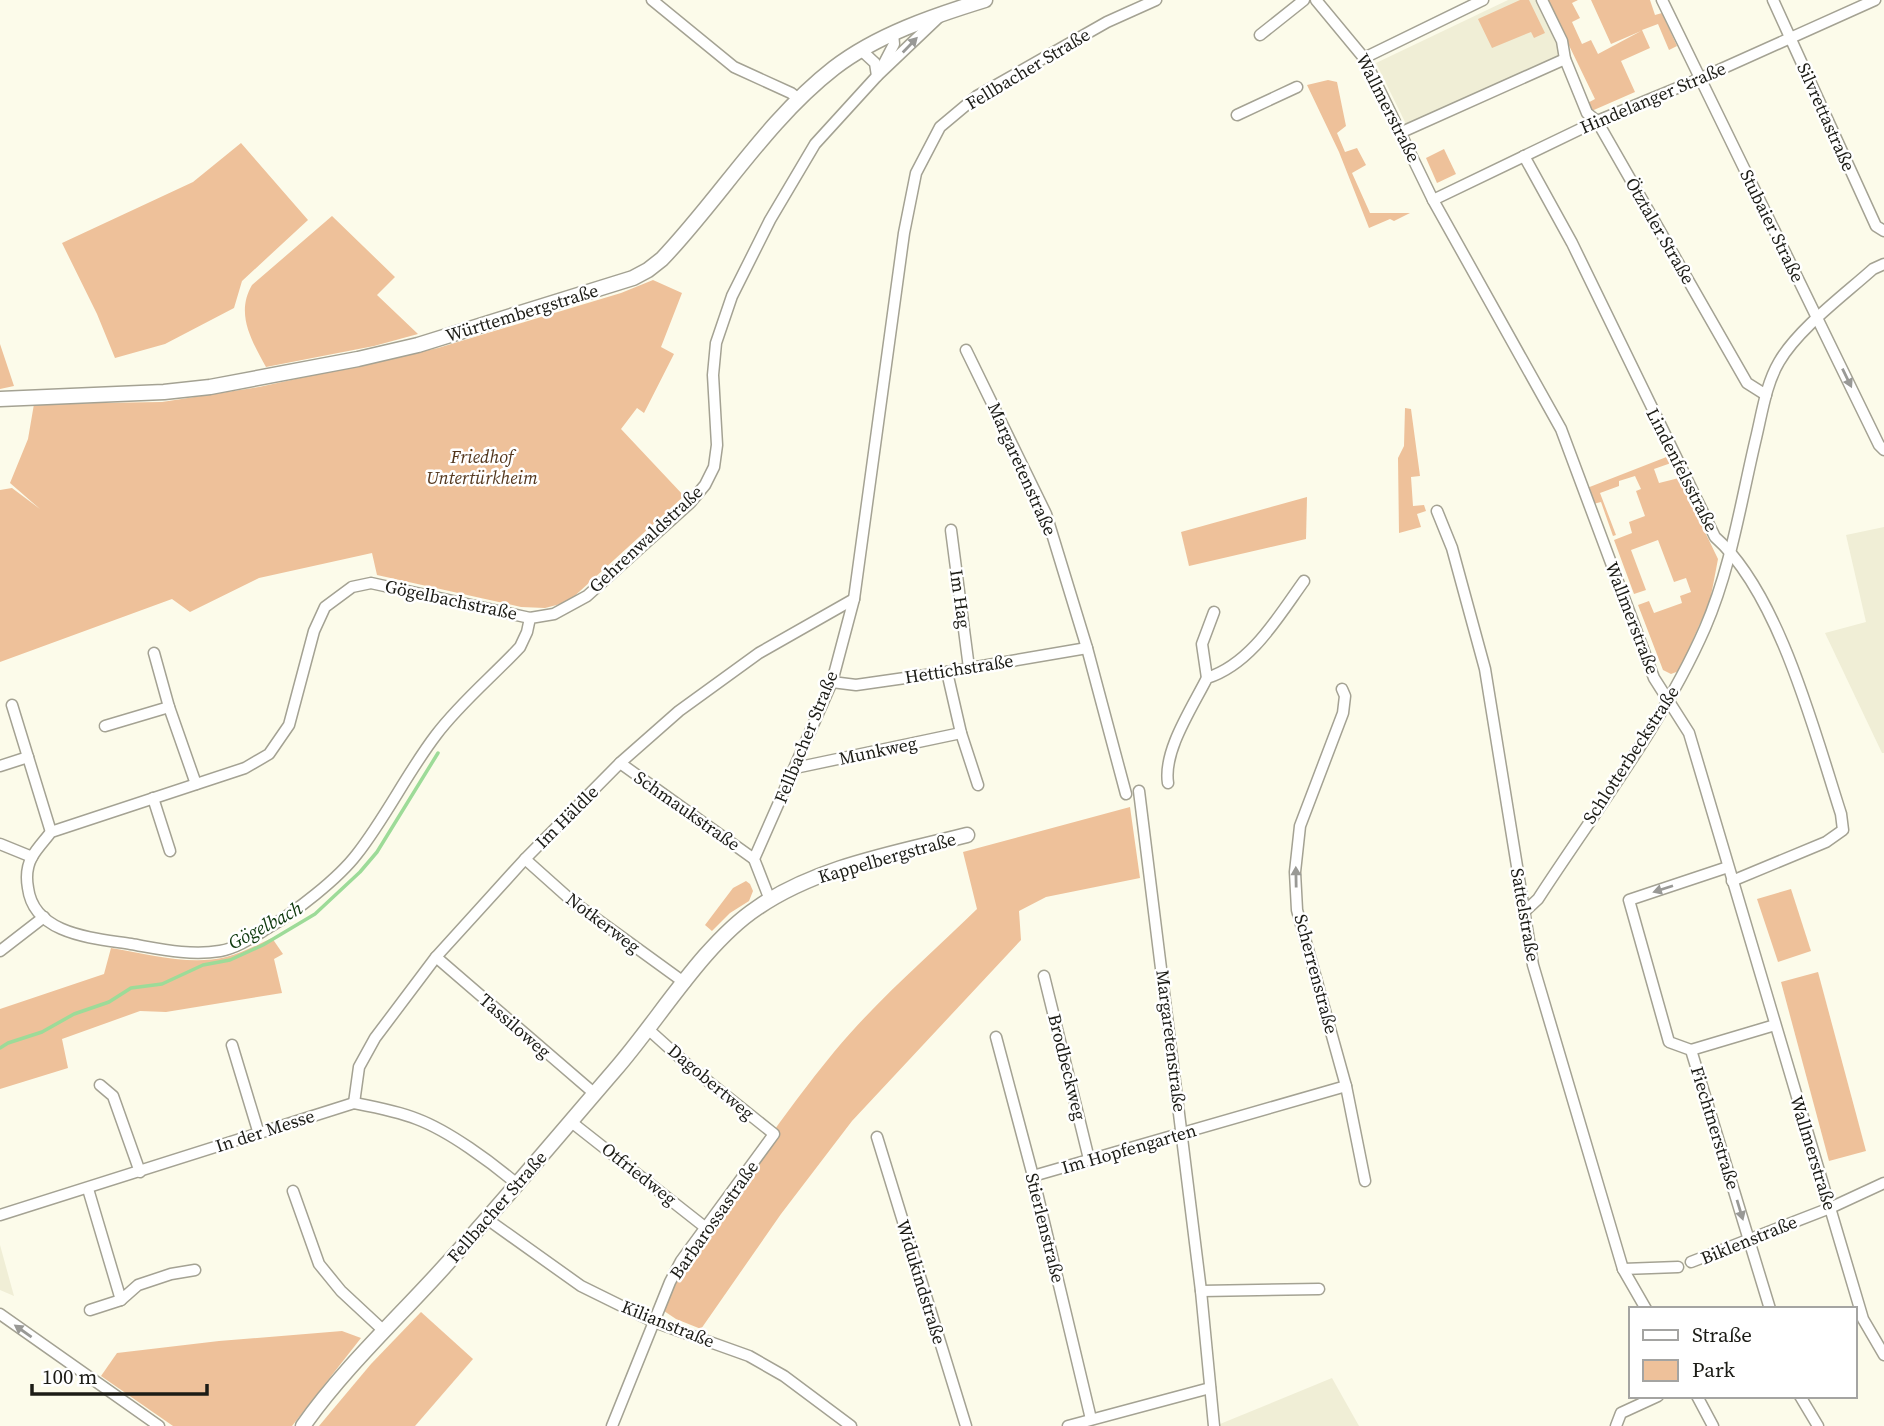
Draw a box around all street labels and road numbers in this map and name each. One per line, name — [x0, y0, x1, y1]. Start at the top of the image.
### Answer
street label: Fellbacher Straße — [961, 22, 1094, 116]
street label: Wallmerstraße — [1350, 49, 1427, 166]
street label: Hindelanger Straße — [1576, 56, 1730, 140]
street label: Silvrettastraße — [1791, 58, 1862, 175]
street label: Stubaier Straße — [1734, 165, 1811, 286]
street label: Ötztaler Straße — [1620, 173, 1701, 289]
street label: Württembergstraße — [442, 277, 601, 348]
street label: Margaretenstraße — [982, 398, 1063, 539]
street label: Lindenfelsstraße — [1641, 404, 1724, 536]
street label: Gehrenwaldstraße — [583, 479, 708, 598]
street label: Wallmerstraße — [1599, 558, 1665, 678]
street label: Im Hag — [944, 568, 977, 630]
street label: Gögelbachstraße — [383, 573, 520, 626]
street label: Hettichstraße — [903, 648, 1015, 689]
street label: Fellbacher Straße — [768, 667, 843, 807]
street label: Schlotterbeckstraße — [1577, 681, 1685, 829]
street label: Munkweg — [837, 730, 919, 771]
street label: Schmaukstraße — [629, 765, 745, 856]
street label: Im Häldle — [529, 779, 604, 854]
street label: Kappelbergstraße — [815, 826, 959, 889]
street label: Sattelstraße — [1505, 866, 1546, 964]
street label: Notkerweg — [561, 886, 646, 959]
street label: Scherrenstraße — [1288, 911, 1344, 1037]
street label: Margaretenstraße — [1150, 968, 1193, 1113]
street label: Tassiloweg — [474, 988, 557, 1064]
street label: Brodbeckweg — [1042, 1011, 1093, 1123]
street label: Dagobertweg — [663, 1038, 760, 1125]
street label: Fiechtnerstraße — [1685, 1063, 1746, 1192]
street label: Wallmerstraße — [1784, 1092, 1843, 1213]
street label: In der Messe — [212, 1103, 318, 1158]
street label: Im Hopfengarten — [1058, 1117, 1199, 1180]
street label: Otfriedweg — [597, 1136, 682, 1211]
street label: Fellbacher Straße — [441, 1145, 552, 1268]
street label: Barbarossastraße — [663, 1155, 764, 1284]
street label: Stierlenstraße — [1020, 1170, 1071, 1285]
street label: Biklenstraße — [1697, 1209, 1801, 1270]
street label: Widukindstraße — [891, 1216, 952, 1347]
street label: Kilianstraße — [618, 1294, 718, 1354]

